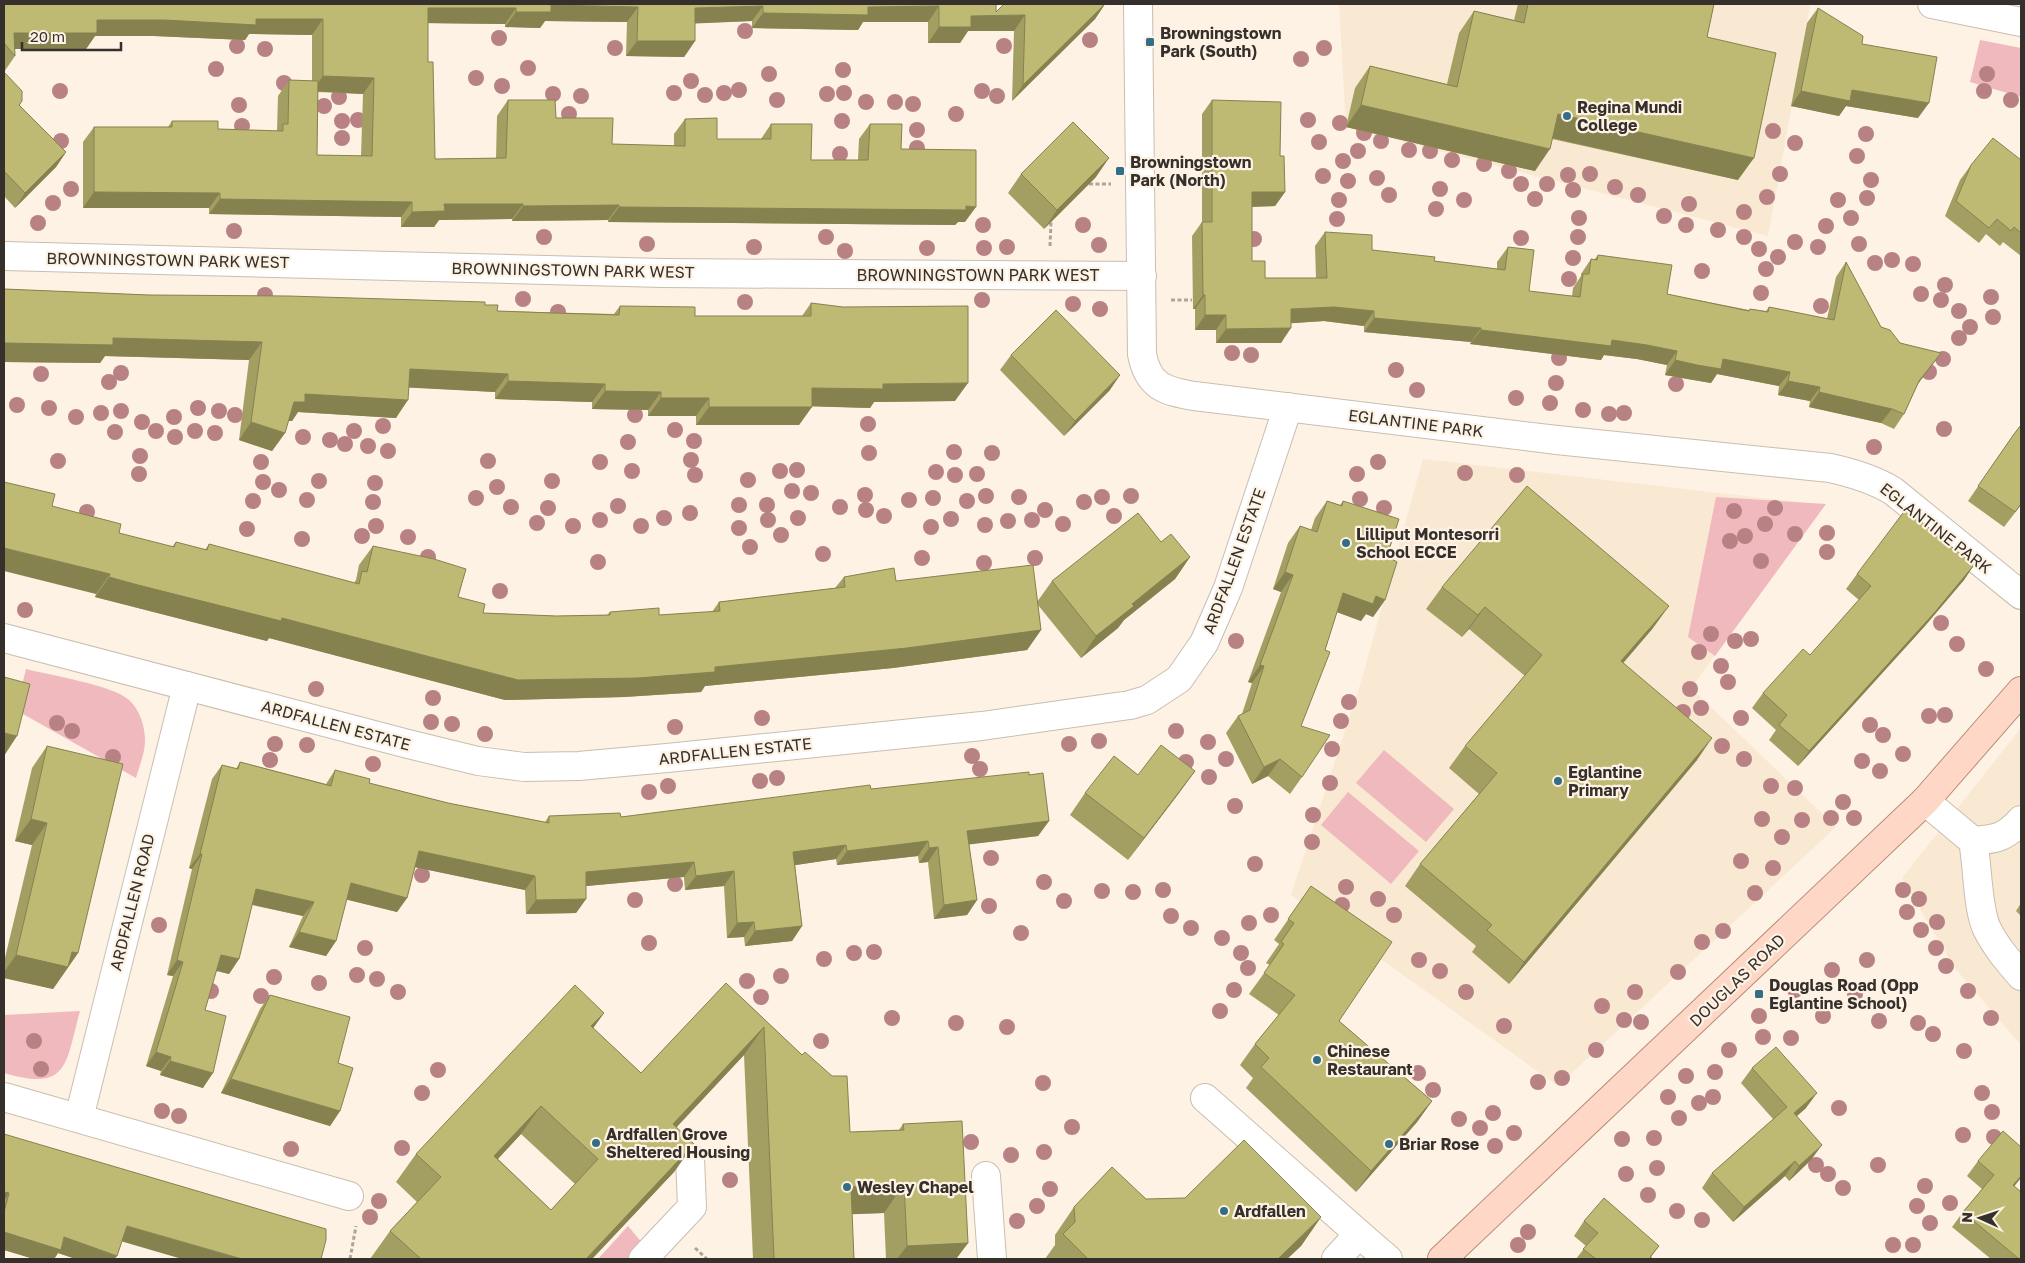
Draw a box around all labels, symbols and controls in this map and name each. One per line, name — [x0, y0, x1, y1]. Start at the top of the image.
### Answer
scale bar — [22, 20, 121, 52]
place label: Browningstown Park (South) — [1160, 23, 1281, 61]
text: 20 m — [30, 27, 65, 45]
marker: Browningstown Park (South) — [1144, 36, 1156, 48]
place label: Regina Mundi College — [1577, 97, 1682, 135]
marker: Regina Mundi College — [1561, 110, 1573, 122]
place label: Browningstown Park (North) — [1130, 152, 1251, 190]
marker: Browningstown Park (North) — [1114, 165, 1126, 177]
street label: BROWNINGSTOWN PARK WEST — [46, 248, 290, 272]
street label: BROWNINGSTOWN PARK WEST — [451, 258, 695, 282]
street label: BROWNINGSTOWN PARK WEST — [856, 265, 1100, 285]
street label: EGLANTINE PARK — [1347, 405, 1485, 441]
street label: EGLANTINE PARK — [1876, 478, 1996, 578]
street label: ARDFALLEN ESTATE — [1198, 485, 1270, 637]
place label: Lilliput Montesorri School ECCE — [1356, 524, 1499, 562]
marker: Lilliput Montesorri School ECCE — [1340, 537, 1352, 549]
street label: ARDFALLEN ESTATE — [259, 695, 413, 755]
street label: ARDFALLEN ESTATE — [657, 733, 813, 769]
place label: Eglantine Primary — [1568, 762, 1642, 800]
marker: Eglantine Primary — [1552, 775, 1564, 787]
street label: ARDFALLEN ROAD — [105, 831, 159, 973]
street label: DOUGLAS ROAD — [1685, 929, 1789, 1031]
place label: Douglas Road (Opp Eglantine School) — [1769, 975, 1919, 1013]
marker: Douglas Road (Opp Eglantine School) — [1753, 988, 1765, 1000]
place label: Chinese Restaurant — [1327, 1041, 1413, 1079]
marker: Chinese Restaurant — [1311, 1054, 1323, 1066]
place label: Ardfallen Grove Sheltered Housing — [606, 1124, 750, 1162]
place label: Briar Rose — [1399, 1134, 1479, 1154]
marker: Ardfallen Grove Sheltered Housing — [590, 1137, 602, 1149]
marker: Briar Rose — [1383, 1138, 1395, 1150]
place label: Wesley Chapel — [857, 1177, 974, 1197]
marker: Wesley Chapel — [841, 1181, 853, 1193]
north arrow — [1955, 1193, 2005, 1243]
place label: Ardfallen — [1234, 1201, 1306, 1221]
marker: Ardfallen — [1218, 1205, 1230, 1217]
text: N — [1958, 1212, 1975, 1223]

